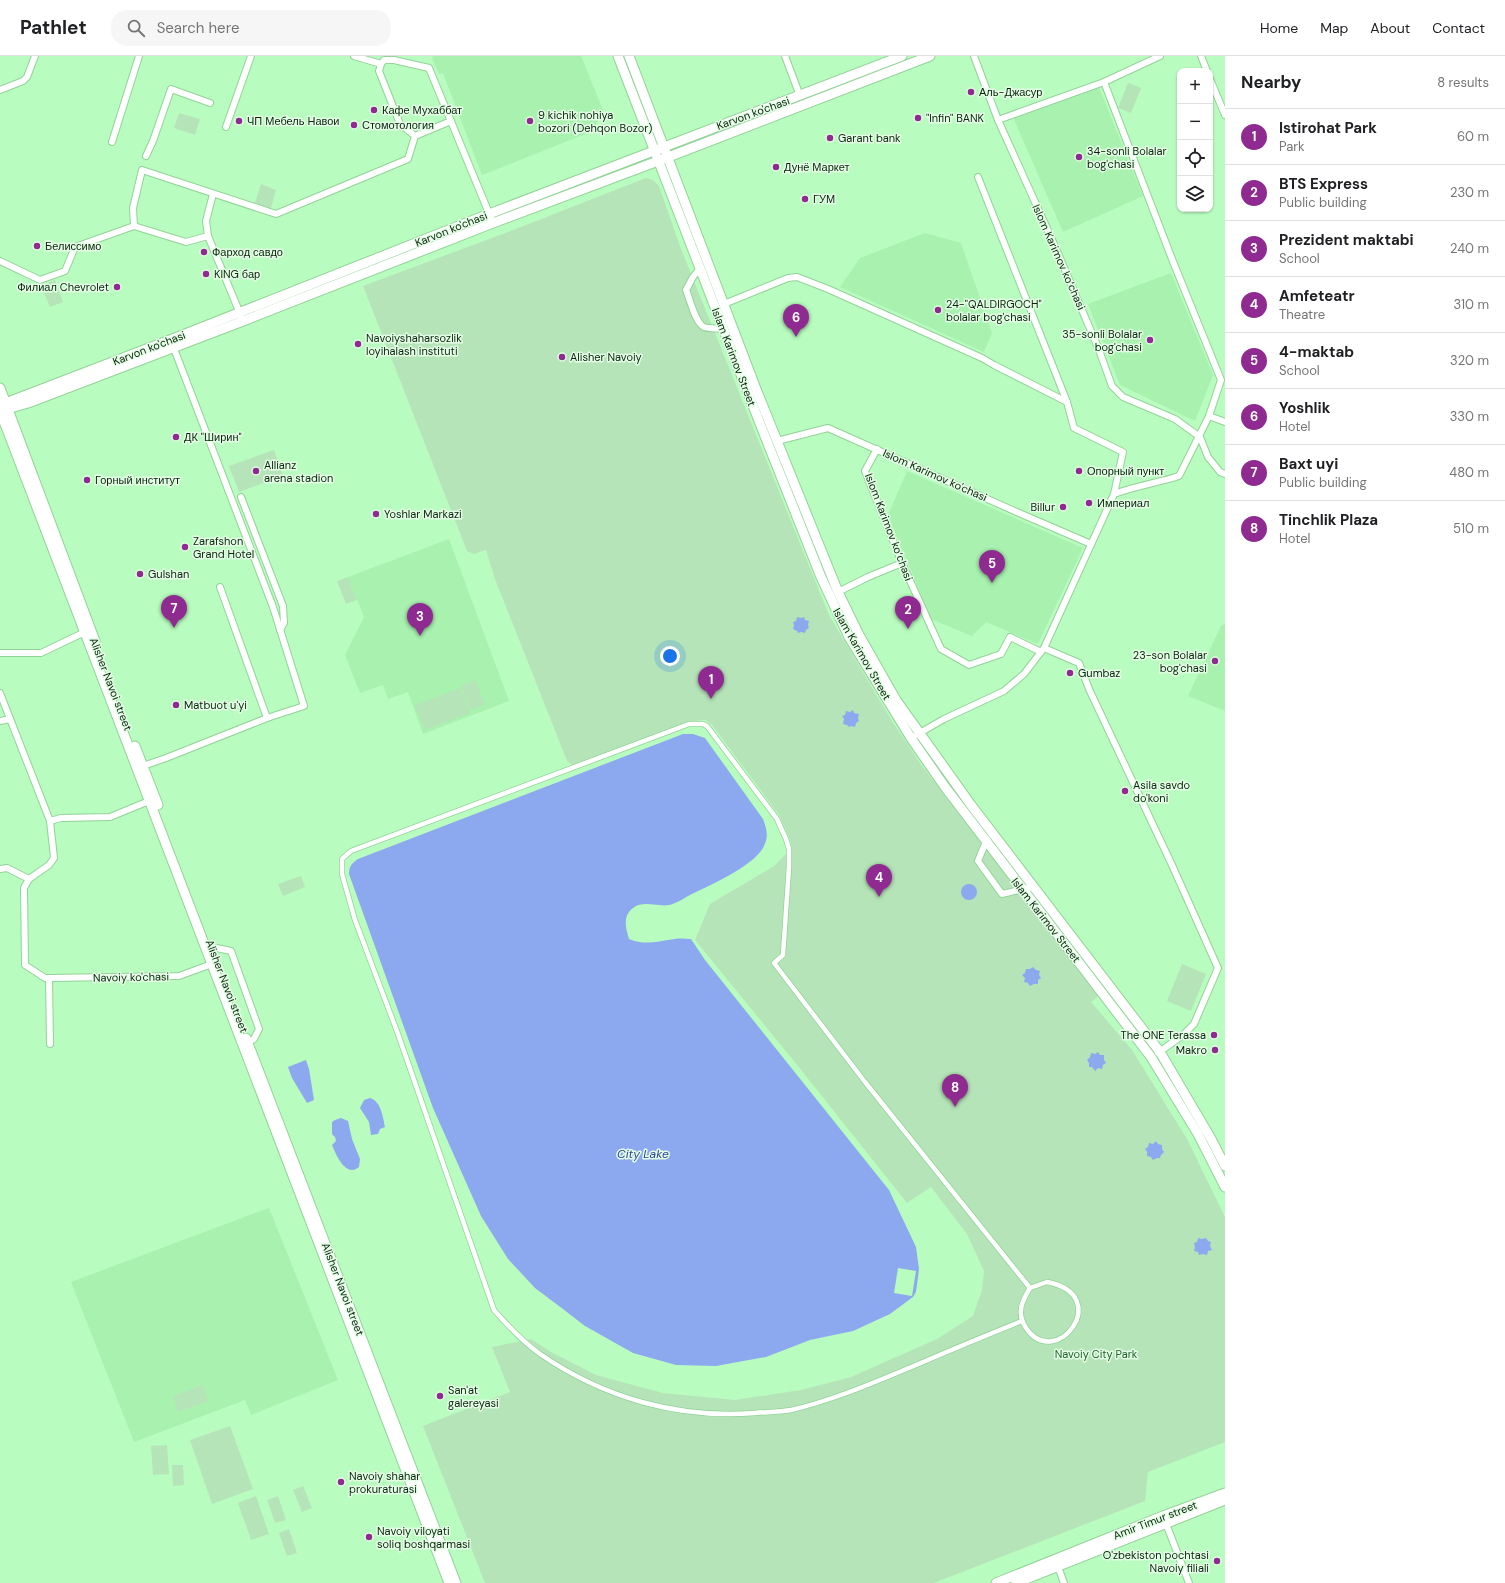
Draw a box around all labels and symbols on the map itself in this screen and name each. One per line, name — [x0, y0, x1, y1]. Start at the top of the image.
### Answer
place label: Аль-Джасур — [979, 85, 1042, 99]
marker: Аль-Джасур — [966, 87, 976, 97]
street label: Karvon ko'chasi — [715, 93, 791, 133]
place label: Кафе Мухаббат — [382, 103, 462, 117]
marker: Кафе Мухаббат — [369, 105, 379, 115]
place label: 9 kichik nohiya bozori (Dehqon Bozor) — [538, 108, 652, 135]
place label: "Infin" BANK — [926, 111, 985, 125]
marker: "Infin" BANK — [913, 113, 923, 123]
place label: ЧП Мебель Навои — [247, 114, 340, 128]
marker: ЧП Мебель Навои — [234, 116, 244, 126]
marker: 9 kichik nohiya bozori (Dehqon Bozor) — [525, 116, 535, 126]
place label: Стомотология — [362, 118, 434, 132]
marker: Стомотология — [349, 120, 359, 130]
place label: Garant bank — [838, 131, 901, 145]
marker: Garant bank — [825, 133, 835, 143]
place label: 34-sonli Bolalar bog'chasi — [1087, 144, 1167, 171]
marker: 34-sonli Bolalar bog'chasi — [1074, 152, 1084, 162]
place label: Дунё Маркет — [784, 160, 850, 174]
marker: Дунё Маркет — [771, 162, 781, 172]
place label: ГУМ — [813, 192, 835, 206]
marker: ГУМ — [800, 194, 810, 204]
street label: Islom Karimov ko‘chasi — [1029, 202, 1089, 312]
street label: Karvon ko'chasi — [413, 208, 489, 250]
place label: Белиссимо — [45, 239, 101, 253]
marker: Белиссимо — [32, 241, 42, 251]
place label: Фарход савдо — [212, 245, 283, 259]
marker: Фарход савдо — [199, 247, 209, 257]
place label: KING бар — [214, 267, 260, 281]
marker: KING бар — [201, 269, 211, 279]
place label: Филиал Chevrolet — [17, 280, 109, 294]
marker: Филиал Chevrolet — [112, 282, 122, 292]
place label: 24-"QALDIRGOCH" bolalar bog'chasi — [946, 297, 1042, 324]
pin: 6 — [783, 304, 809, 337]
marker: 24-"QALDIRGOCH" bolalar bog'chasi — [933, 305, 943, 315]
street label: Islam Karimov Street — [709, 306, 759, 408]
place label: 35-sonli Bolalar bog'chasi — [1062, 327, 1142, 354]
street label: Karvon ko'chasi — [111, 328, 187, 368]
place label: Navoiyshaharsozlik loyihalash instituti — [366, 331, 462, 358]
marker: 35-sonli Bolalar bog'chasi — [1145, 335, 1155, 345]
marker: Navoiyshaharsozlik loyihalash instituti — [353, 339, 363, 349]
place label: Alisher Navoiy — [570, 350, 642, 364]
marker: Alisher Navoiy — [557, 352, 567, 362]
place label: ДК "Ширин" — [184, 430, 242, 444]
marker: ДК "Ширин" — [171, 432, 181, 442]
street label: Islom Karimov ko'chasi — [881, 446, 989, 504]
place label: Allianz arena stadion — [264, 458, 333, 485]
place label: Опорный пункт — [1087, 464, 1164, 478]
marker: Allianz arena stadion — [251, 466, 261, 476]
marker: Опорный пункт — [1074, 466, 1084, 476]
street label: Islom Karimov ko‘chasi — [862, 471, 916, 583]
place label: Горный институт — [95, 473, 180, 487]
marker: Горный институт — [82, 475, 92, 485]
place label: Империал — [1097, 496, 1149, 510]
marker: Империал — [1084, 498, 1094, 508]
place label: Billur — [1030, 500, 1055, 514]
marker: Billur — [1058, 502, 1068, 512]
place label: Yoshlar Markazi — [384, 507, 462, 521]
marker: Yoshlar Markazi — [371, 509, 381, 519]
place label: Zarafshon Grand Hotel — [193, 534, 254, 561]
marker: Zarafshon Grand Hotel — [180, 542, 190, 552]
pin: 5 — [979, 550, 1005, 583]
place label: Gulshan — [148, 567, 189, 581]
marker: Gulshan — [135, 569, 145, 579]
pin: 7 — [161, 595, 187, 628]
pin: 2 — [895, 596, 921, 629]
pin: 3 — [407, 603, 433, 636]
street label: Islam Karimov Street — [830, 605, 894, 703]
street label: Alisher Navoi street — [87, 635, 135, 733]
your location — [660, 646, 680, 666]
place label: 23-son Bolalar bog'chasi — [1133, 648, 1207, 675]
marker: 23-son Bolalar bog'chasi — [1210, 656, 1220, 666]
pin: 1 — [698, 666, 724, 699]
place label: Gumbaz — [1078, 666, 1120, 680]
marker: Gumbaz — [1065, 668, 1075, 678]
place label: Matbuot u'yi — [184, 698, 247, 712]
marker: Matbuot u'yi — [171, 700, 181, 710]
place label: Asila savdo do'koni — [1133, 778, 1190, 805]
marker: Asila savdo do'koni — [1120, 786, 1130, 796]
pin: 4 — [866, 864, 892, 897]
street label: Islam Karimov Street — [1008, 875, 1084, 965]
street label: Alisher Navoi street — [203, 937, 251, 1035]
street label: Navoiy ko'chasi — [93, 969, 169, 985]
place label: The ONE Terassa — [1121, 1028, 1206, 1042]
marker: The ONE Terassa — [1209, 1030, 1219, 1040]
place label: Makro — [1176, 1043, 1207, 1057]
marker: Makro — [1210, 1045, 1220, 1055]
pin: 8 — [942, 1074, 968, 1107]
water label: City Lake — [617, 1146, 669, 1162]
street label: Alisher Navoi street — [319, 1240, 367, 1338]
park label: Navoiy City Park — [1055, 1347, 1138, 1361]
place label: San'at galereyasi — [448, 1383, 499, 1410]
marker: San'at galereyasi — [435, 1391, 445, 1401]
place label: Navoiy shahar prokuraturasi — [349, 1469, 420, 1496]
marker: Navoiy shahar prokuraturasi — [336, 1477, 346, 1487]
street label: Amir Timur street — [1111, 1498, 1199, 1542]
place label: Navoiy viloyati soliq boshqarmasi — [377, 1524, 470, 1551]
marker: Navoiy viloyati soliq boshqarmasi — [364, 1532, 374, 1542]
place label: O'zbekiston pochtasi Navoiy filiali — [1103, 1548, 1209, 1575]
marker: O'zbekiston pochtasi Navoiy filiali — [1212, 1556, 1222, 1566]

